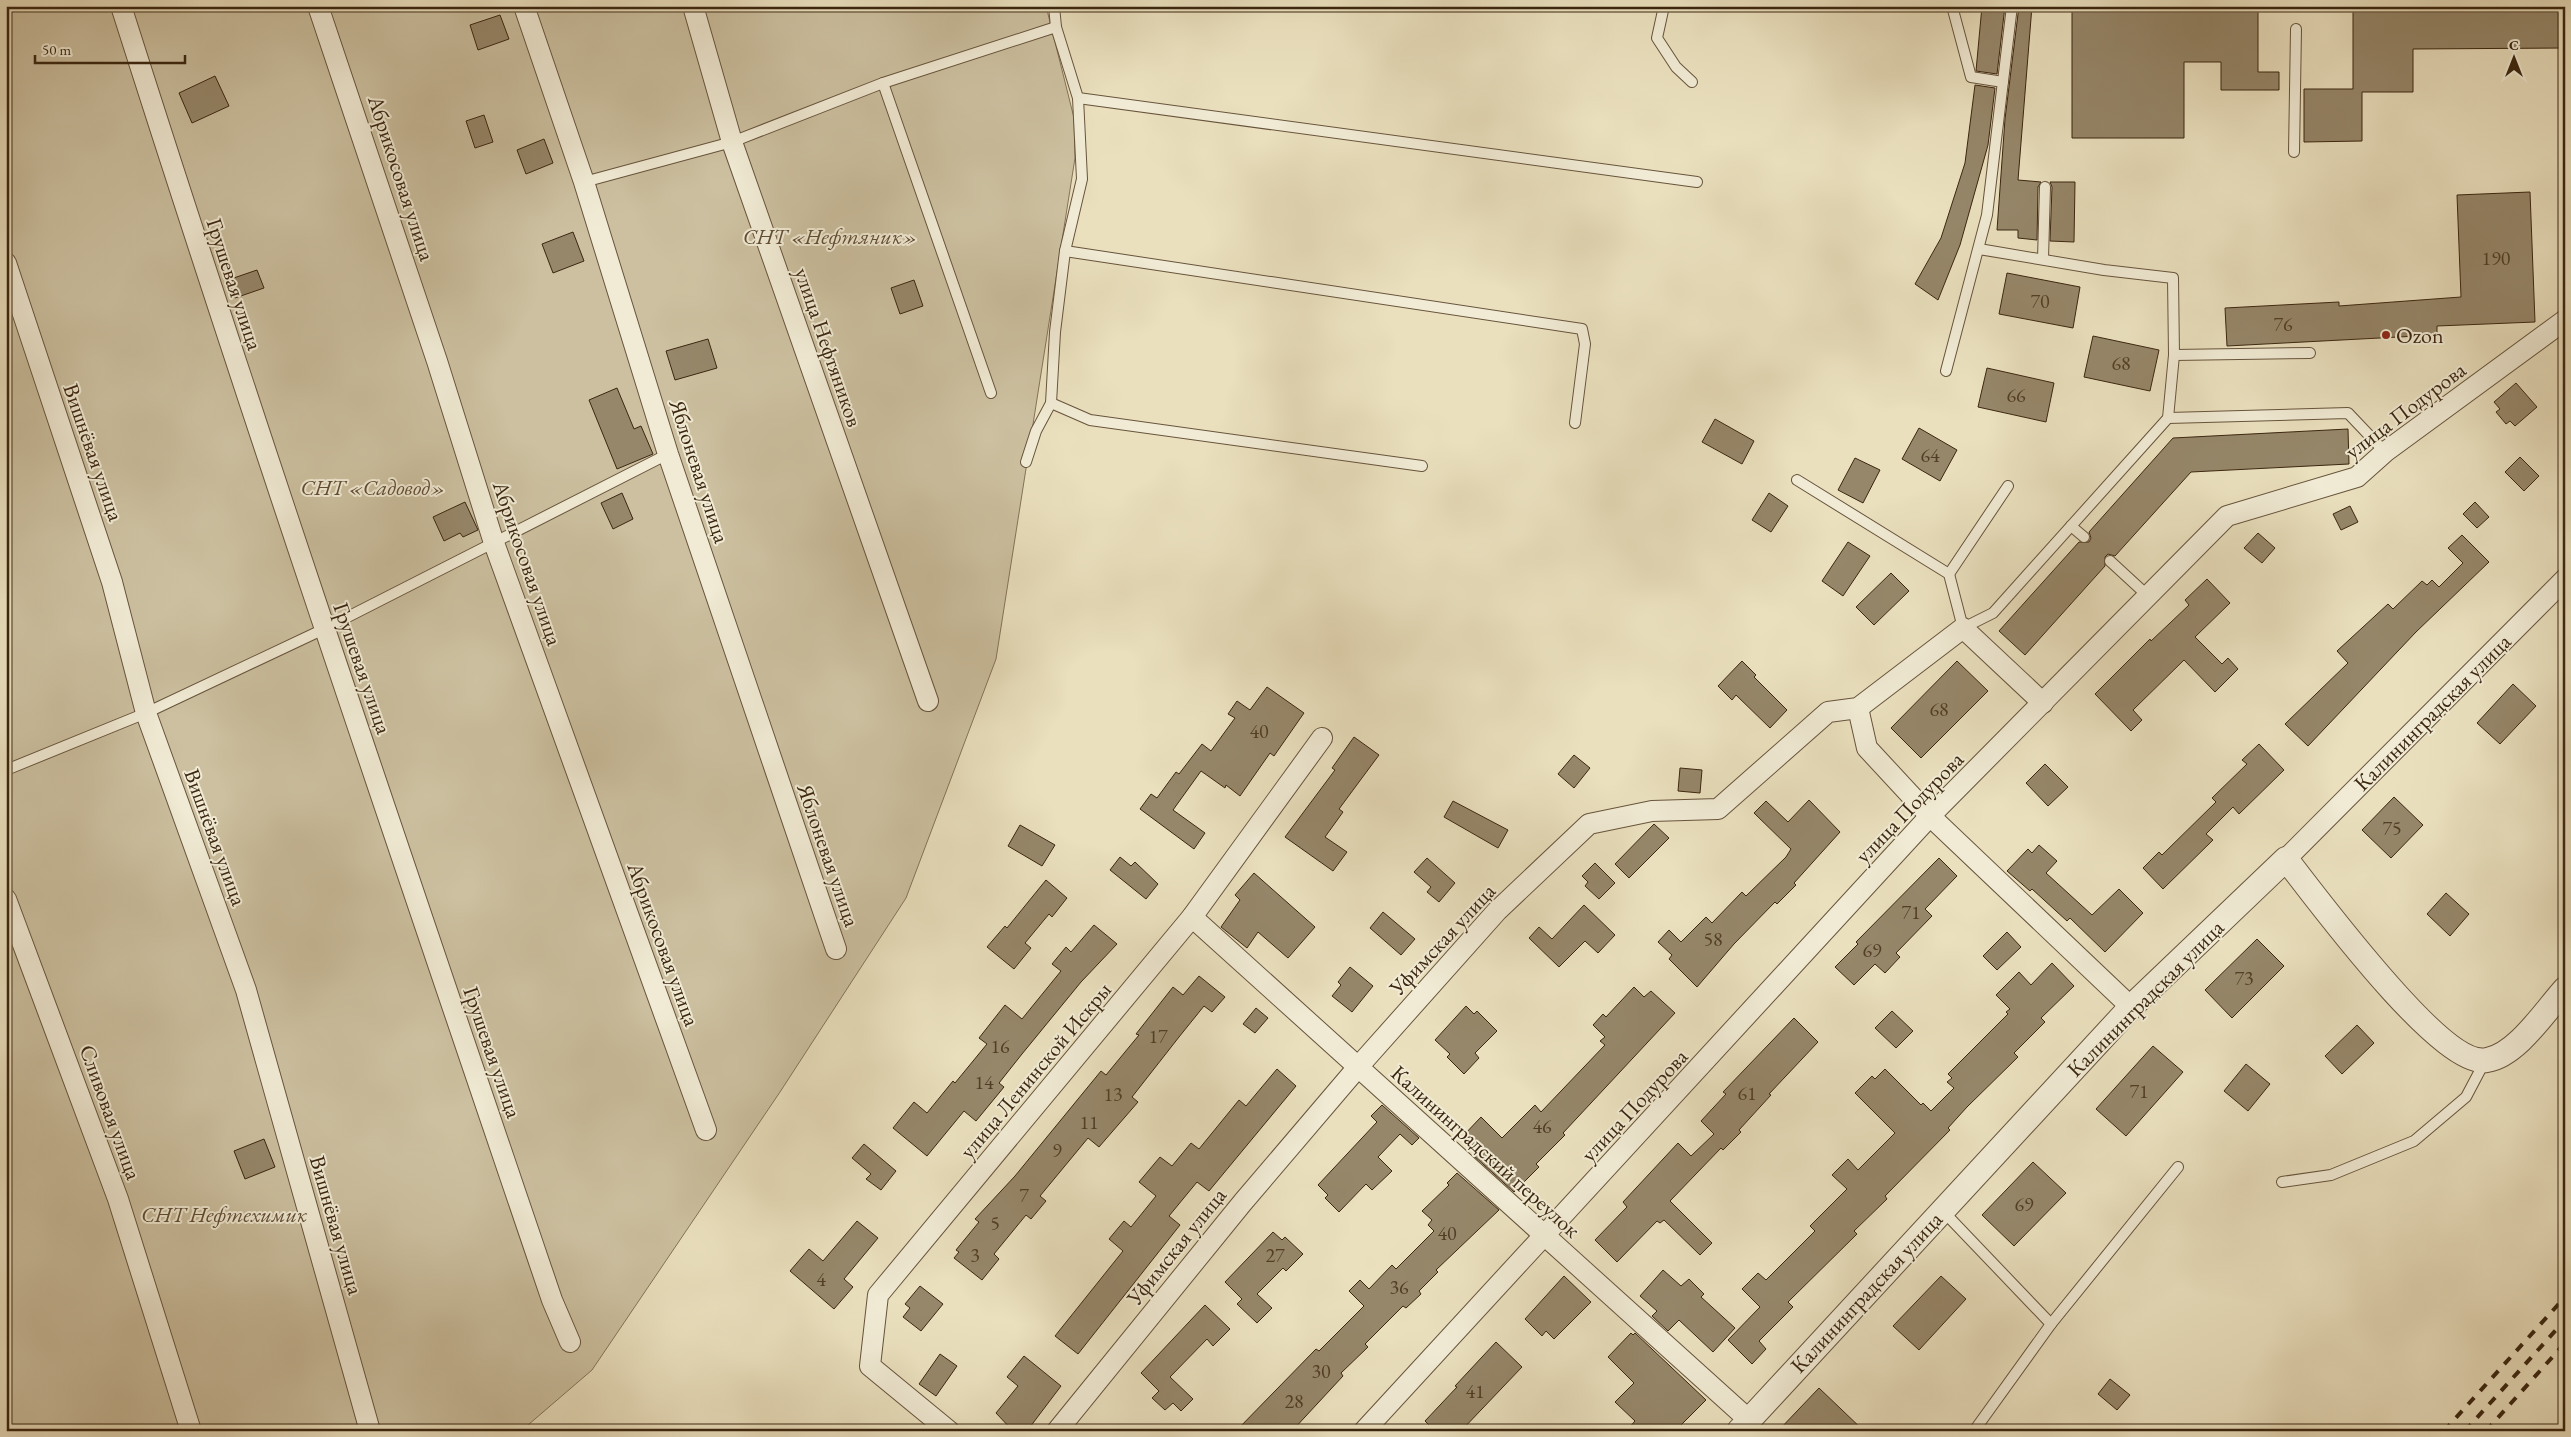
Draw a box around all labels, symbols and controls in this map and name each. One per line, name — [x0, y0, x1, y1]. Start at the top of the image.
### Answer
scale bar — [35, 32, 185, 64]
north arrow — [2488, 32, 2538, 82]
text: С — [2509, 36, 2519, 54]
text: 50 m — [42, 40, 71, 59]
street label: Абрикосовая улица — [361, 91, 442, 265]
street label: Грушевая улица — [200, 214, 270, 354]
park label: СНТ «Нефтяник» — [743, 222, 917, 251]
house number: 190 — [2482, 245, 2511, 271]
street label: улица Нефтяников — [788, 264, 869, 431]
house number: 70 — [2030, 288, 2050, 314]
house number: 76 — [2273, 311, 2293, 337]
place label: Ozon — [2396, 321, 2444, 350]
marker: Ozon — [2380, 329, 2392, 341]
house number: 68 — [2111, 350, 2131, 376]
street label: улица Подурова — [2339, 355, 2472, 465]
street label: Вишнёвая улица — [56, 380, 131, 525]
house number: 66 — [2006, 382, 2026, 408]
street label: Яблоневая улица — [662, 395, 736, 547]
house number: 64 — [1920, 442, 1940, 468]
park label: СНТ «Садовод» — [301, 473, 445, 502]
street label: Абрикосовая улица — [485, 476, 569, 649]
street label: Грушевая улица — [326, 599, 399, 738]
street label: Калининградская улица — [2348, 627, 2517, 797]
house number: 68 — [1929, 696, 1949, 722]
house number: 40 — [1249, 718, 1269, 744]
street label: улица Подурова — [1849, 745, 1970, 869]
street label: Вишнёвая улица — [177, 765, 254, 910]
street label: Яблоневая улица — [790, 779, 867, 931]
house number: 75 — [2382, 815, 2402, 841]
street label: Абрикосовая улица — [620, 857, 707, 1030]
street label: Уфимская улица — [1382, 877, 1502, 1002]
house number: 71 — [1901, 899, 1921, 925]
street label: Калининградская улица — [2061, 913, 2230, 1083]
house number: 58 — [1703, 926, 1723, 952]
house number: 69 — [1862, 937, 1882, 963]
house number: 73 — [2234, 965, 2254, 991]
street label: улица Ленинской Искры — [953, 976, 1118, 1165]
street label: Грушевая улица — [456, 983, 529, 1122]
house number: 17 — [1148, 1023, 1168, 1049]
house number: 16 — [990, 1033, 1010, 1059]
street label: Сливовая улица — [73, 1041, 148, 1184]
street label: улица Подурова — [1575, 1042, 1694, 1168]
street label: Калининградский переулок — [1385, 1059, 1587, 1244]
house number: 14 — [974, 1069, 994, 1095]
house number: 71 — [2129, 1078, 2149, 1104]
house number: 61 — [1737, 1080, 1757, 1106]
house number: 13 — [1103, 1081, 1123, 1107]
house number: 11 — [1079, 1109, 1099, 1135]
house number: 46 — [1532, 1113, 1552, 1139]
house number: 9 — [1052, 1137, 1062, 1163]
street label: Вишнёвая улица — [303, 1152, 370, 1298]
street label: Уфимская улица — [1119, 1181, 1233, 1312]
house number: 7 — [1019, 1182, 1029, 1208]
house number: 69 — [2014, 1191, 2034, 1217]
park label: СНТ Нефтехимик — [141, 1200, 308, 1229]
street label: Калининградская улица — [1784, 1205, 1949, 1379]
house number: 5 — [990, 1210, 1000, 1236]
house number: 40 — [1437, 1220, 1457, 1246]
house number: 3 — [970, 1242, 980, 1268]
house number: 27 — [1265, 1242, 1285, 1268]
house number: 4 — [816, 1266, 826, 1292]
house number: 36 — [1389, 1274, 1409, 1300]
house number: 30 — [1311, 1358, 1331, 1384]
house number: 41 — [1465, 1378, 1485, 1404]
house number: 28 — [1284, 1388, 1304, 1414]

